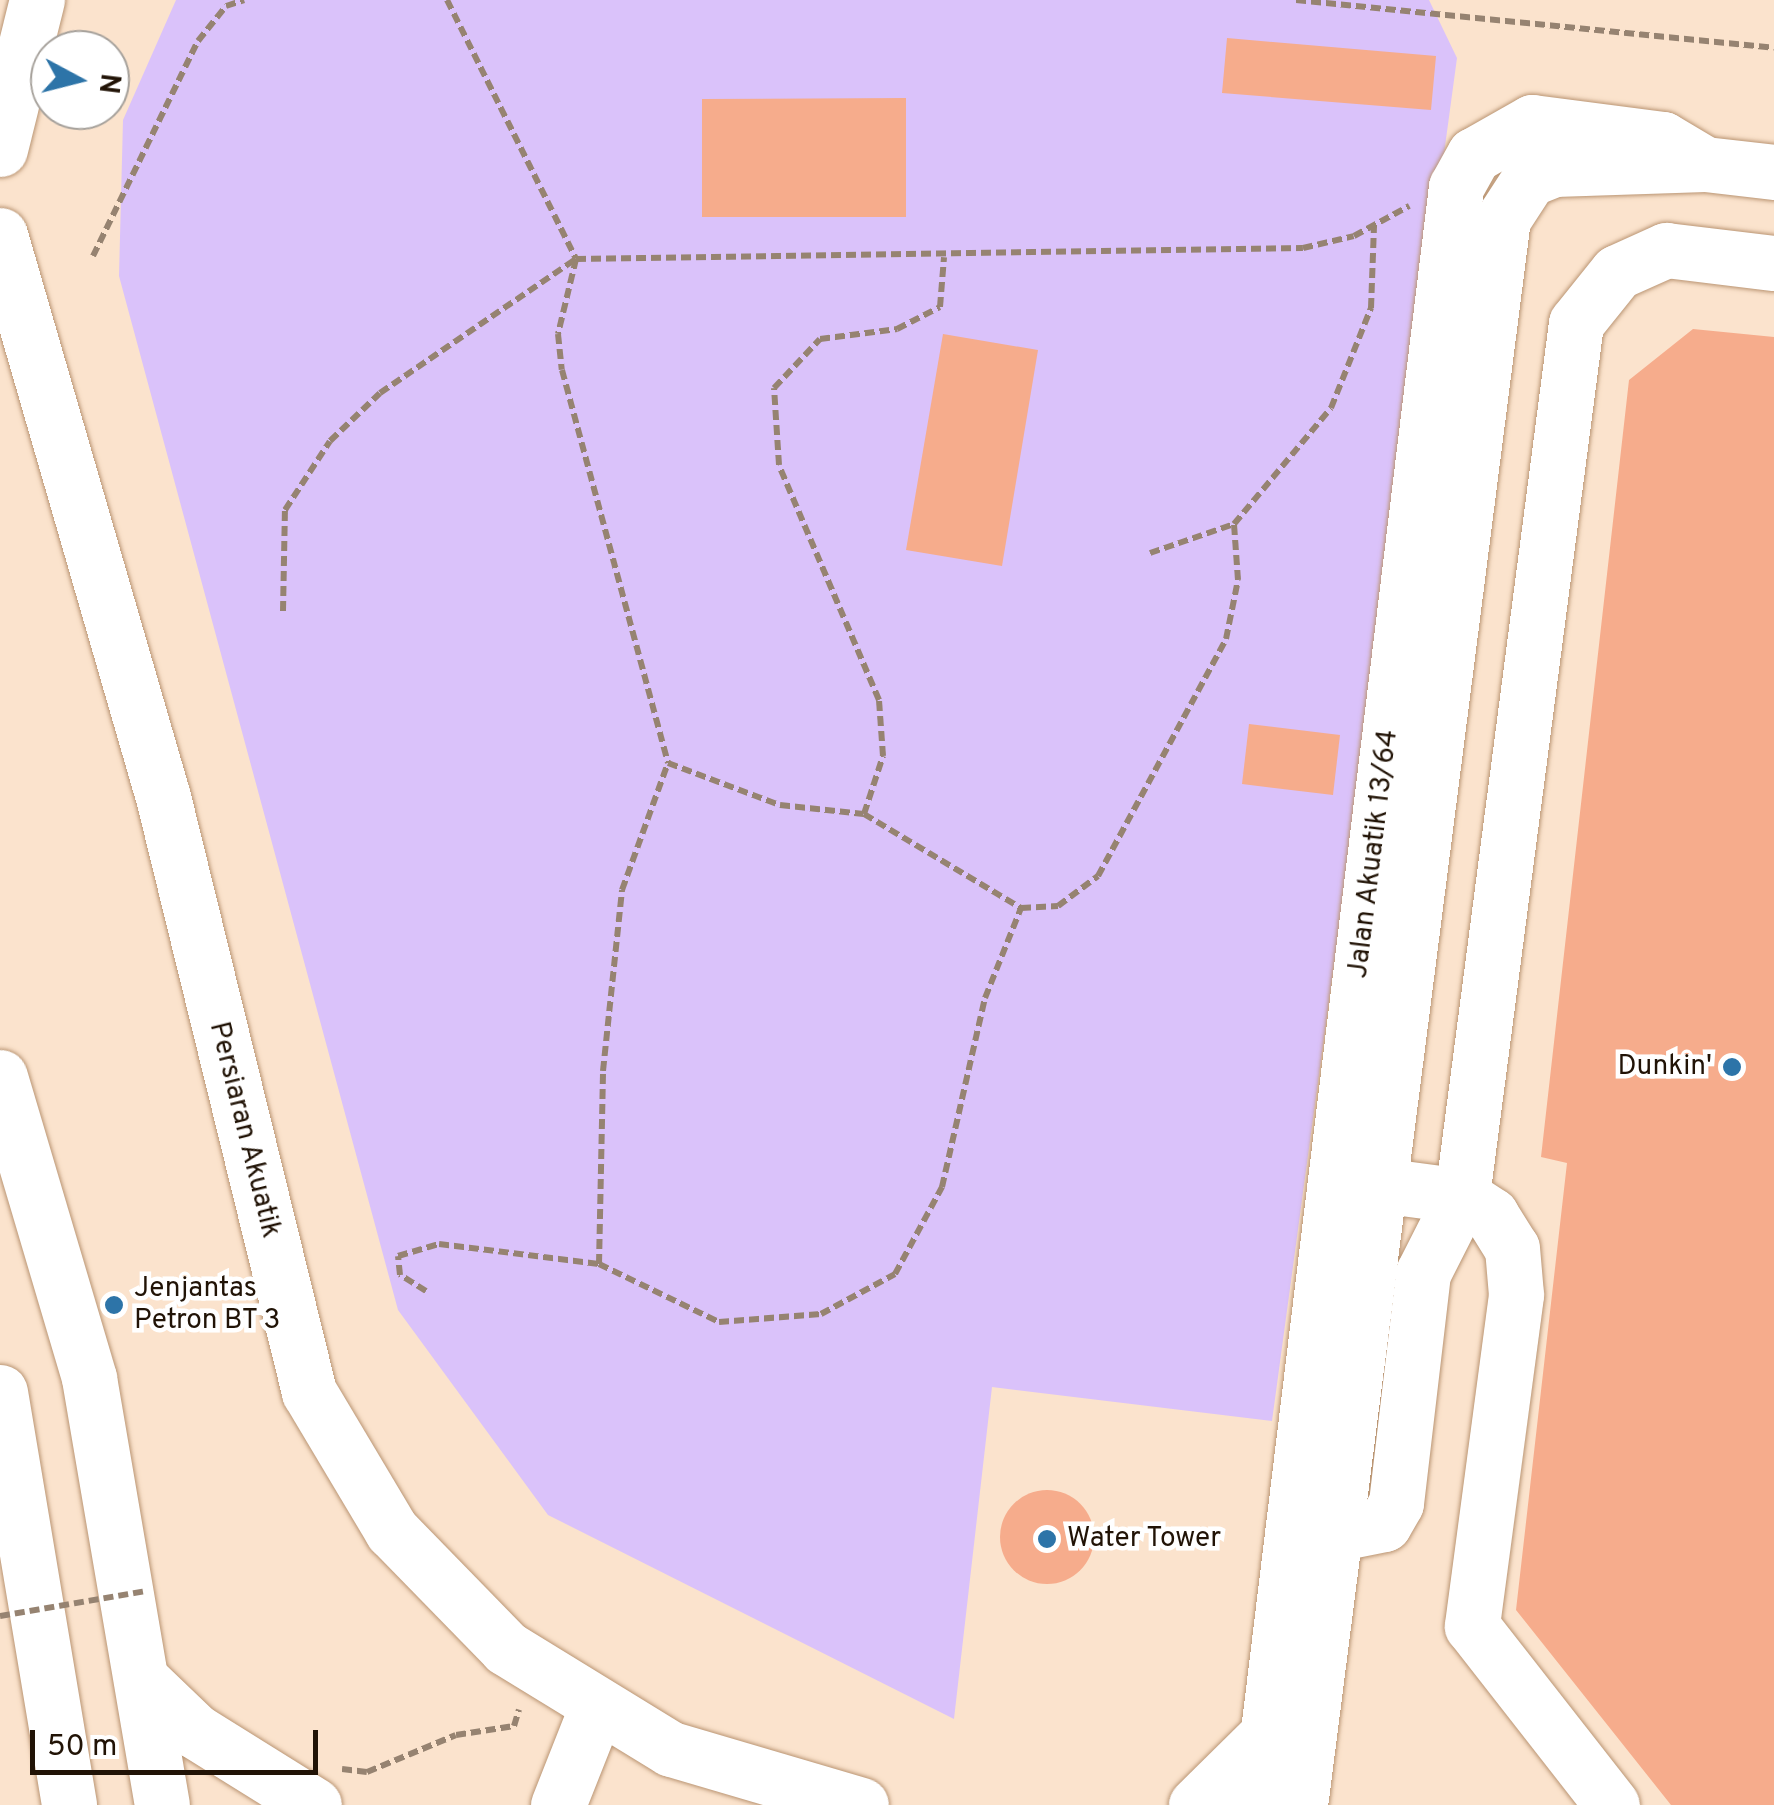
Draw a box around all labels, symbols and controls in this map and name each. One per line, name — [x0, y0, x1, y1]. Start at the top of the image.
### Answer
north arrow — [30, 30, 130, 130]
text: N — [89, 71, 127, 96]
street label: Jalan Akuatik 13/64 — [1342, 727, 1406, 981]
street label: Persiaran Akuatik — [201, 1018, 287, 1242]
place label: Dunkin' — [1617, 1050, 1712, 1084]
marker: Dunkin' — [1721, 1056, 1743, 1078]
place label: Jenjantas Petron BT 3 — [134, 1272, 282, 1338]
marker: Jenjantas Petron BT 3 — [103, 1294, 125, 1316]
place label: Water Tower — [1067, 1522, 1222, 1556]
marker: Water Tower — [1036, 1528, 1058, 1550]
scale bar — [35, 1710, 322, 1772]
text: 50 m — [47, 1729, 117, 1766]

